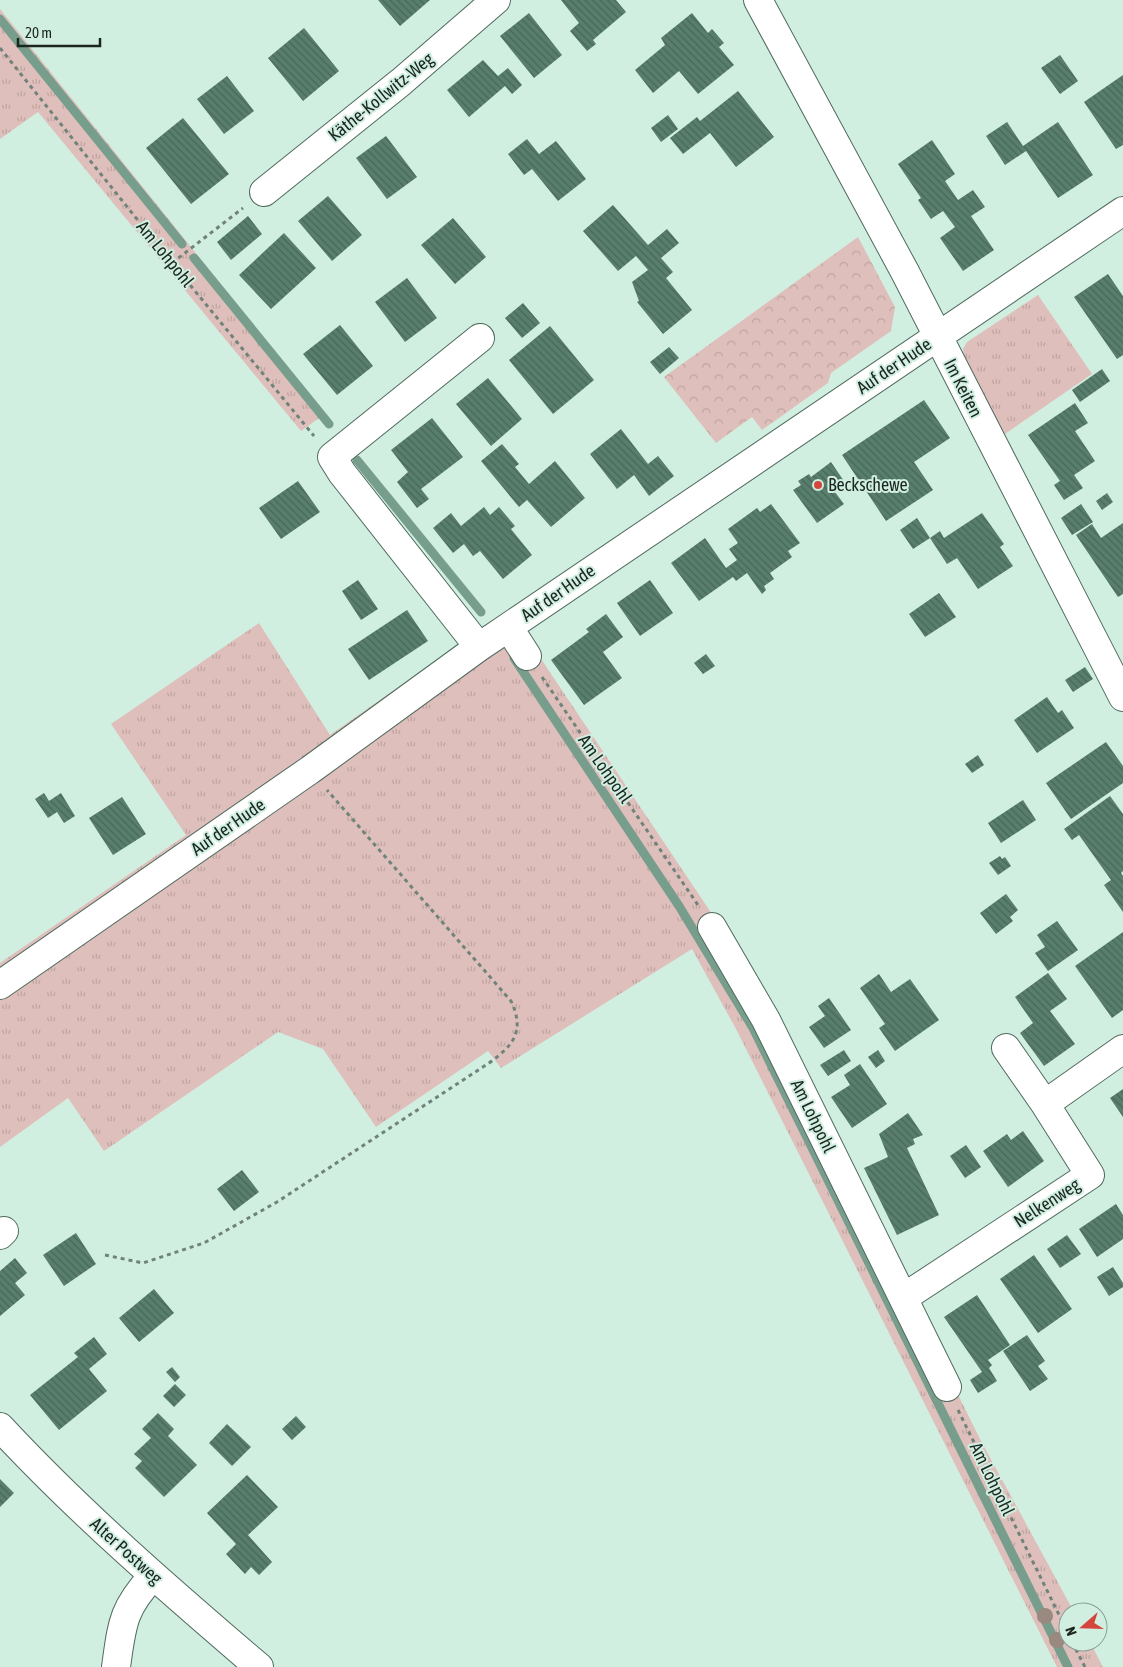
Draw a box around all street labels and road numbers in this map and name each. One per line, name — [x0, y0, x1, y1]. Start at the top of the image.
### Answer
street label: Käthe-Kollwitz-Weg — [324, 48, 438, 145]
street label: Am Lohpohl — [132, 216, 199, 291]
street label: Auf der Hude — [852, 333, 935, 398]
street label: Im Keiten — [940, 355, 987, 420]
street label: Auf der Hude — [517, 560, 599, 626]
street label: Am Lohpohl — [574, 730, 637, 807]
street label: Auf der Hude — [187, 794, 269, 860]
street label: Am Lohpohl — [787, 1076, 840, 1156]
street label: Nelkenweg — [1010, 1173, 1084, 1232]
street label: Am Lohpohl — [966, 1439, 1019, 1519]
street label: Alter Postweg — [86, 1513, 167, 1589]

